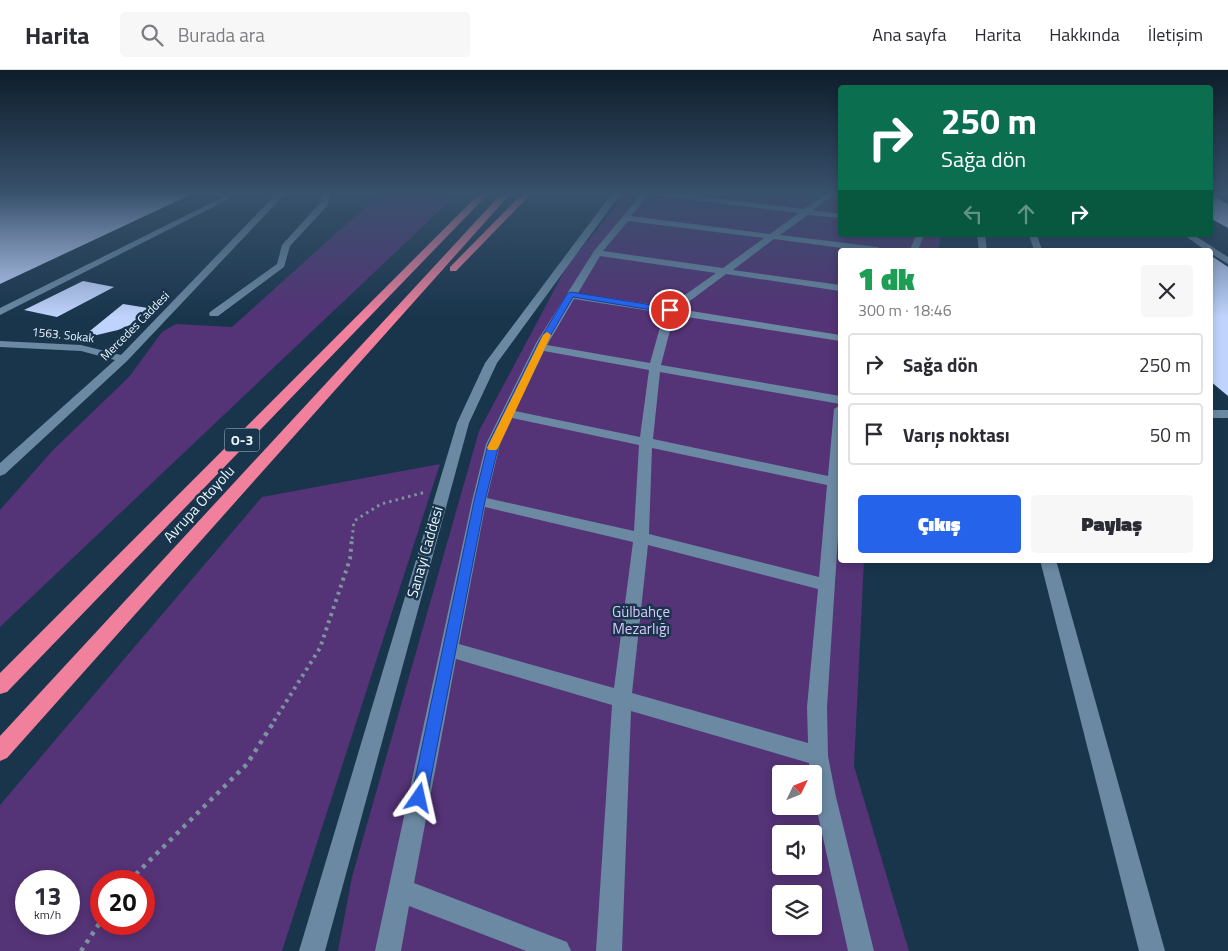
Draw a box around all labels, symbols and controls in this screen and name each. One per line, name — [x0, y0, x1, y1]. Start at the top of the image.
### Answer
search box — [120, 12, 470, 57]
text: Harita — [25, 17, 90, 53]
text: Burada ara — [178, 20, 265, 49]
icon: search — [138, 21, 166, 49]
text: Ana sayfa — [872, 21, 947, 48]
text: Harita — [975, 21, 1021, 48]
text: Hakkında — [1049, 21, 1120, 48]
text: İletişim — [1148, 21, 1203, 48]
text: 250 m — [941, 94, 1037, 148]
icon: right — [858, 105, 923, 170]
text: Sağa dön — [941, 142, 1026, 176]
icon: left — [959, 200, 987, 228]
icon: ahead — [1012, 200, 1040, 228]
icon: right — [1065, 200, 1093, 228]
text: 1 dk — [858, 256, 915, 302]
button: close — [1141, 265, 1193, 317]
street label: Mercedes Caddesi — [96, 287, 174, 365]
pin — [649, 289, 691, 331]
icon: arrive — [656, 296, 684, 324]
text: 300 m · 18:46 — [858, 298, 952, 322]
street label: 1563. Sokak — [31, 322, 95, 347]
icon: right — [860, 350, 888, 378]
text: Sağa dön — [903, 350, 978, 379]
text: 250 m — [1139, 350, 1191, 379]
icon: arrive — [860, 420, 888, 448]
text: Varış noktası — [903, 420, 1010, 449]
text: 50 m — [1150, 420, 1191, 449]
road number: O-3 — [224, 428, 260, 452]
street label: Avrupa Otoyolu — [158, 460, 240, 547]
button: Çıkış — [858, 495, 1021, 553]
button: Paylaş — [1031, 495, 1193, 553]
street label: Sanayi Caddesi — [400, 503, 449, 600]
park label: Gülbahçe Mezarlığı — [612, 600, 670, 640]
north arrow — [772, 765, 822, 815]
map controls — [772, 765, 822, 935]
position arrow — [392, 771, 444, 823]
button: sound — [772, 825, 822, 875]
speed limit sign: 20 — [90, 870, 155, 935]
text: 13 — [33, 877, 62, 915]
button: layers — [772, 885, 822, 935]
text: km/h — [34, 905, 61, 924]

